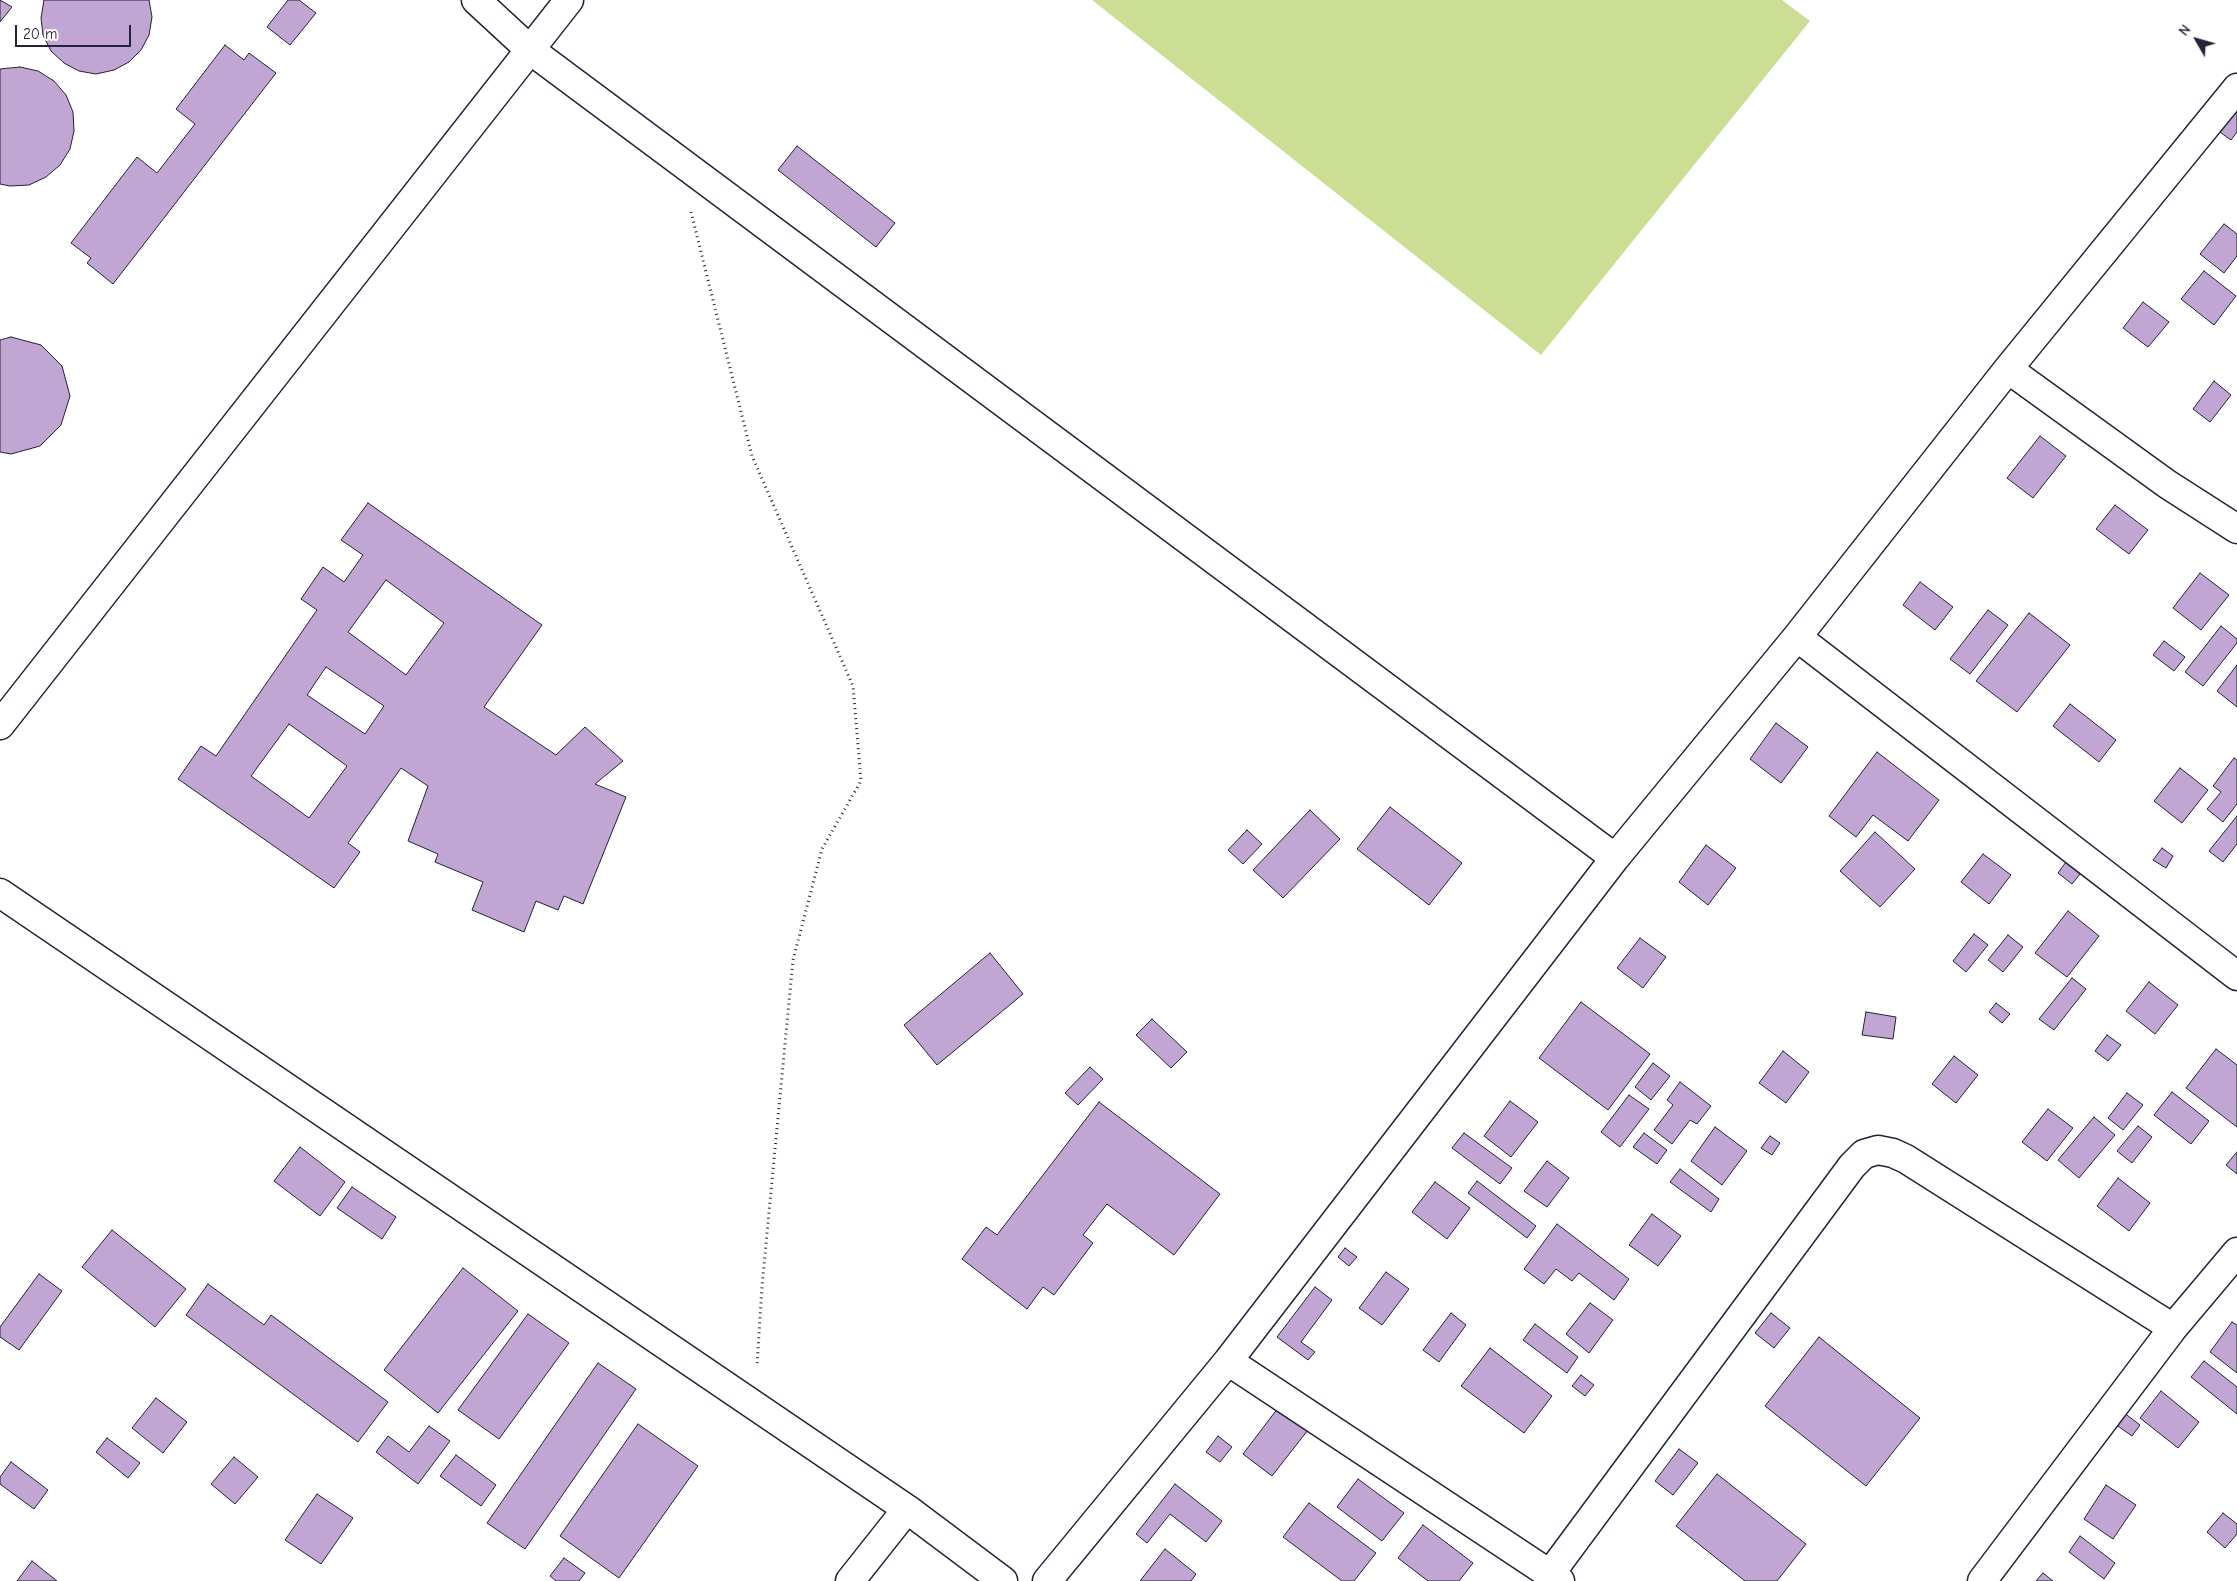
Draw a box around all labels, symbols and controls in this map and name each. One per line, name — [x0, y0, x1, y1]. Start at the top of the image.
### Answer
scale bar — [18, 15, 134, 47]
north arrow — [2172, 15, 2222, 65]
text: N — [2175, 22, 2194, 39]
text: 20 m — [23, 25, 57, 43]

